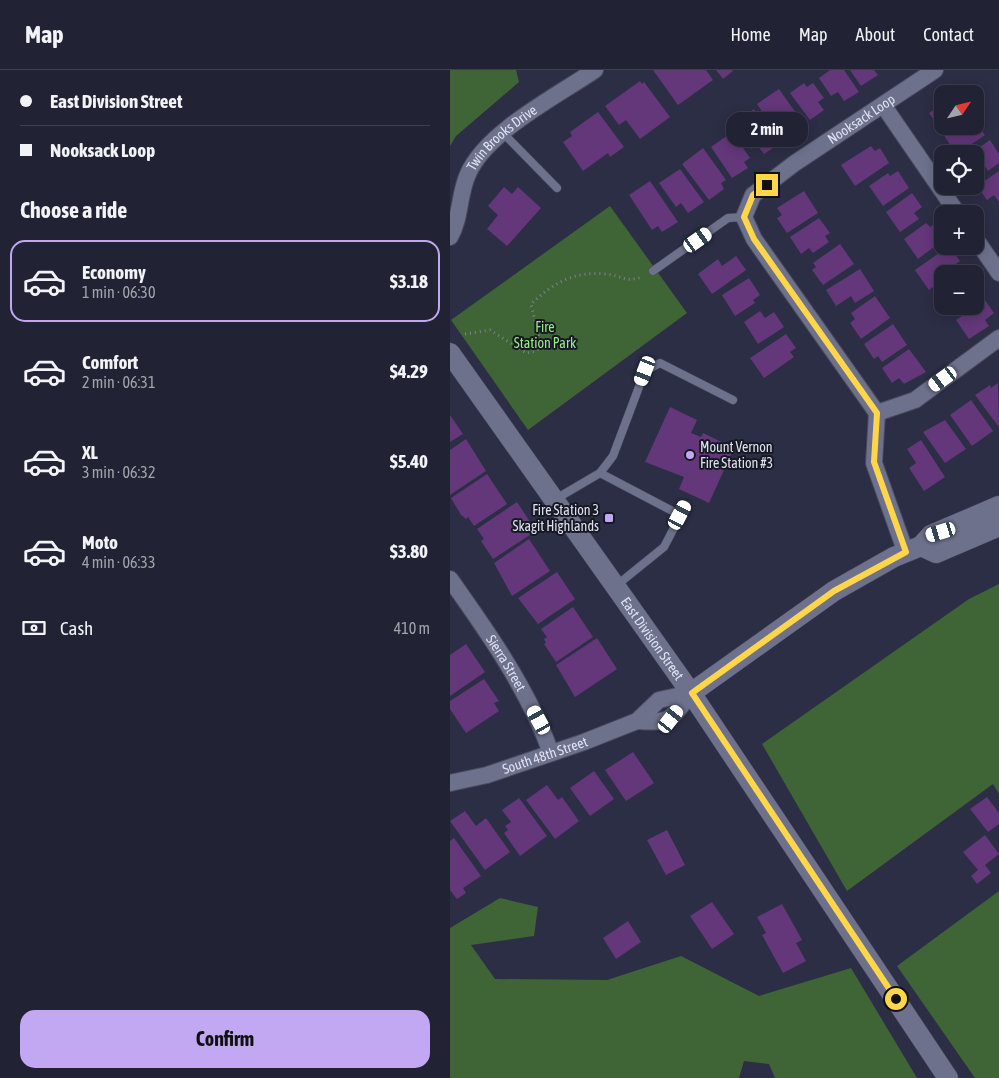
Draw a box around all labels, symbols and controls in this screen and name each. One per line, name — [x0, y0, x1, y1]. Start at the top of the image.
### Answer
text: Map — [25, 21, 64, 48]
text: Home — [731, 24, 771, 45]
text: Map — [799, 24, 828, 45]
text: About — [856, 24, 895, 45]
text: Contact — [923, 24, 974, 45]
north arrow — [934, 85, 984, 135]
map controls — [934, 85, 984, 315]
text: East Division Street — [50, 90, 182, 112]
street label: Nooksack Loop — [825, 91, 898, 147]
street label: Twin Brooks Drive — [463, 102, 540, 173]
callout: 2 min — [726, 112, 808, 148]
text: 2 min — [751, 120, 783, 138]
text: Nooksack Loop — [50, 139, 155, 161]
button: locate — [934, 145, 984, 195]
route end — [756, 174, 778, 196]
text: Choose a ride — [20, 197, 127, 223]
button: + — [934, 205, 984, 255]
car — [681, 225, 714, 255]
icon: car — [22, 259, 67, 304]
text: Economy — [82, 261, 146, 283]
button: − — [934, 265, 984, 315]
text: $3.18 — [390, 270, 428, 292]
text: 1 min · 06:30 — [82, 283, 155, 301]
park label: Fire Station Park — [514, 319, 576, 351]
icon: car — [22, 349, 67, 394]
text: Comfort — [82, 351, 138, 373]
car — [632, 354, 657, 388]
text: $4.29 — [390, 360, 428, 382]
car — [926, 364, 959, 394]
text: 2 min · 06:31 — [82, 373, 155, 391]
icon: car — [22, 439, 67, 484]
place label: Mount Vernon Fire Station #3 — [700, 439, 773, 471]
text: XL — [82, 441, 98, 463]
marker: Mount Vernon Fire Station #3 — [684, 449, 696, 461]
text: $5.40 — [390, 450, 428, 472]
text: 3 min · 06:32 — [82, 463, 155, 481]
car — [666, 498, 693, 532]
place label: Fire Station 3 Skagit Highlands — [513, 502, 599, 534]
marker: Fire Station 3 Skagit Highlands — [603, 512, 615, 524]
car — [924, 520, 957, 544]
icon: car — [22, 529, 67, 574]
text: Moto — [82, 531, 118, 553]
text: $3.80 — [390, 540, 428, 562]
text: 4 min · 06:33 — [82, 553, 155, 571]
street label: East Division Street — [618, 594, 687, 683]
icon: cash — [20, 614, 48, 642]
text: Cash — [60, 617, 93, 639]
text: 410 m — [394, 619, 430, 637]
street label: Sierra Street — [483, 632, 529, 694]
car — [525, 703, 552, 737]
car — [655, 703, 686, 735]
street label: South 48th Street — [500, 733, 590, 777]
route start — [885, 988, 907, 1010]
button: Confirm — [20, 1010, 430, 1068]

